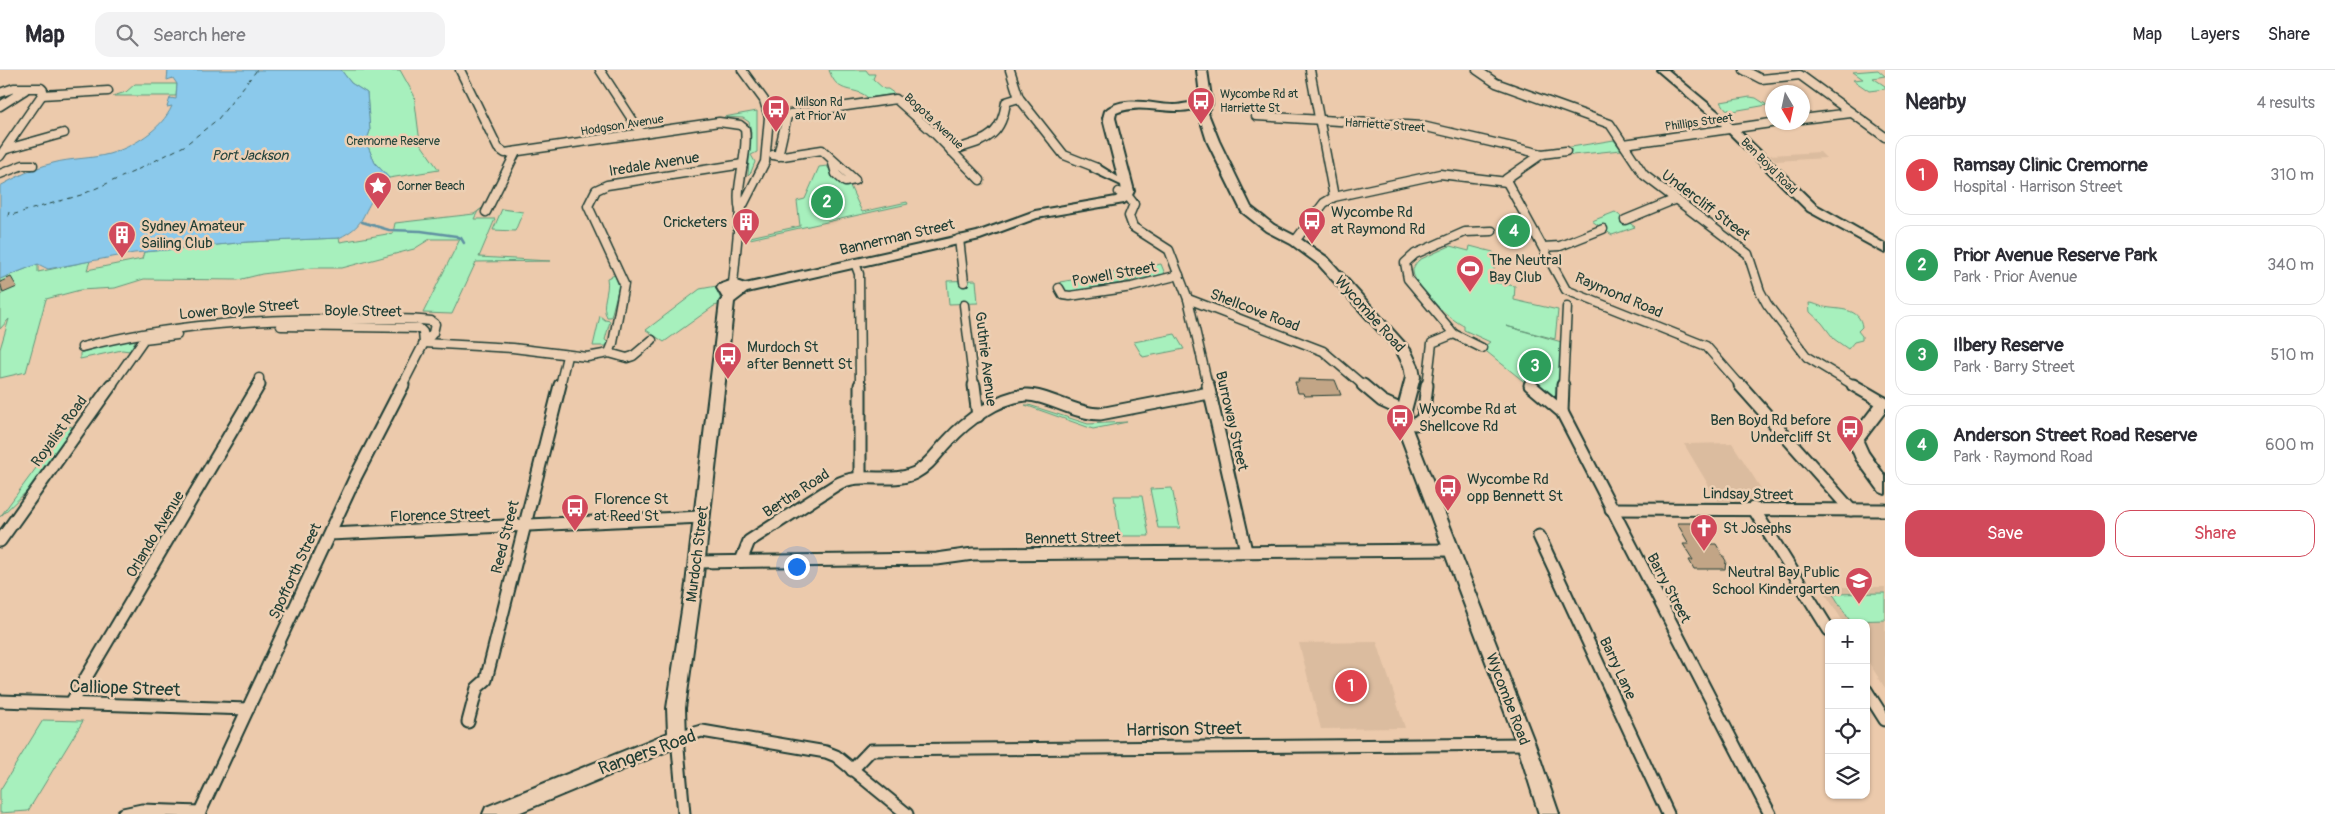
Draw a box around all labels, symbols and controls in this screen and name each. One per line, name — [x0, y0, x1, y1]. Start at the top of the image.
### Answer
search box — [95, 12, 445, 57]
text: Map — [25, 20, 65, 49]
icon: search — [113, 21, 141, 49]
text: Search here — [153, 23, 246, 47]
text: Map — [2133, 23, 2162, 46]
text: Layers — [2190, 23, 2240, 46]
text: Share — [2268, 23, 2310, 46]
north arrow — [1765, 85, 1810, 130]
bus stop icon: Wycombe Rd at Harriette St — [1186, 86, 1216, 125]
place label: Wycombe Rd at Harriette St — [1220, 87, 1298, 116]
text: Nearby — [1905, 89, 1966, 116]
street label: Bogota Avenue — [901, 90, 966, 153]
text: 4 results — [2257, 93, 2315, 113]
bus stop icon: Milson Rd at Prior Av — [761, 94, 791, 133]
place label: Milson Rd at Prior Av — [795, 95, 846, 124]
street label: Phillips Street — [1664, 110, 1734, 135]
street label: Hodgson Avenue — [579, 112, 665, 139]
street label: Harriette Street — [1344, 115, 1426, 136]
park label: Cremorne Reserve — [346, 134, 440, 149]
street label: Ben Boyd Road — [1737, 135, 1800, 198]
water label: Port Jackson — [212, 147, 289, 164]
street label: Iredale Avenue — [607, 148, 701, 181]
text: Ramsay Clinic Cremorne — [1953, 153, 2148, 177]
text: 1 — [1919, 165, 1925, 185]
text: 310 m — [2270, 165, 2314, 185]
street label: Undercliff Street — [1658, 166, 1755, 246]
place icon: Corner Beach — [363, 171, 393, 210]
text: Hospital · Harrison Street — [1953, 177, 2122, 197]
place label: Corner Beach — [397, 179, 465, 194]
pin: 2 — [811, 183, 843, 221]
place label: Wycombe Rd at Raymond Rd — [1331, 203, 1425, 239]
bus stop icon: Wycombe Rd at Raymond Rd — [1297, 206, 1327, 245]
building icon: Cricketers — [731, 207, 761, 246]
pin: 4 — [1498, 212, 1530, 250]
place label: Cricketers — [663, 213, 727, 232]
street label: Bannerman Street — [838, 215, 957, 260]
place label: Sydney Amateur Sailing Club — [141, 217, 245, 253]
building icon: Sydney Amateur Sailing Club — [107, 220, 137, 259]
text: Prior Avenue Reserve Park — [1953, 243, 2157, 267]
place label: The Neutral Bay Club — [1489, 251, 1562, 287]
sports icon: The Neutral Bay Club — [1455, 254, 1485, 293]
text: 2 — [1918, 255, 1926, 275]
text: 340 m — [2267, 255, 2314, 275]
street label: Powell Street — [1071, 258, 1158, 291]
text: Park · Prior Avenue — [1953, 267, 2077, 287]
street label: Raymond Road — [1572, 268, 1666, 322]
street label: Wycombe Road — [1330, 272, 1409, 357]
street label: Shellcove Road — [1207, 285, 1302, 336]
street label: Lower Boyle Street — [178, 295, 301, 324]
street label: Boyle Street — [324, 301, 403, 322]
street label: Guthrie Avenue — [970, 311, 1001, 408]
text: Ilbery Reserve — [1953, 333, 2064, 357]
place label: Murdoch St after Bennett St — [747, 338, 853, 374]
bus stop icon: Murdoch St after Bennett St — [713, 341, 743, 380]
text: 3 — [1918, 345, 1926, 365]
text: 510 m — [2270, 345, 2314, 365]
pin: 3 — [1519, 347, 1551, 385]
text: Park · Barry Street — [1953, 357, 2075, 377]
street label: Burroway Street — [1211, 369, 1252, 474]
street label: Royalist Road — [27, 392, 92, 471]
place label: Wycombe Rd at Shellcove Rd — [1419, 400, 1518, 436]
bus stop icon: Wycombe Rd at Shellcove Rd — [1385, 403, 1415, 442]
place label: Ben Boyd Rd before Undercliff St — [1710, 411, 1832, 447]
bus stop icon: Ben Boyd Rd before Undercliff St — [1835, 414, 1865, 453]
text: Anderson Street Road Reserve — [1953, 423, 2197, 447]
text: 4 — [1917, 435, 1927, 455]
text: 600 m — [2265, 435, 2314, 455]
text: Park · Raymond Road — [1953, 447, 2093, 467]
street label: Bertha Road — [759, 465, 833, 522]
place label: Wycombe Rd opp Bennett St — [1467, 470, 1564, 506]
bus stop icon: Wycombe Rd opp Bennett St — [1433, 473, 1463, 512]
street label: Lindsay Street — [1702, 484, 1795, 505]
street label: Orlando Avenue — [122, 487, 189, 581]
place label: Florence St at Reed St — [594, 490, 669, 526]
bus stop icon: Florence St at Reed St — [560, 493, 590, 532]
street label: Reed Street — [487, 498, 524, 576]
street label: Florence Street — [390, 504, 491, 527]
street label: Murdoch Street — [682, 504, 713, 603]
button: Save — [1905, 510, 2105, 557]
button: Share — [2115, 510, 2315, 557]
church icon: St Josephs — [1689, 513, 1719, 552]
street label: Spofforth Street — [265, 519, 326, 622]
place label: St Josephs — [1723, 519, 1792, 538]
street label: Bennett Street — [1025, 528, 1122, 549]
street label: Barry Street — [1642, 550, 1695, 627]
your location — [784, 554, 810, 580]
place label: Neutral Bay Public School Kindergarten — [1712, 563, 1840, 599]
school or university icon: Neutral Bay Public School Kindergarten — [1844, 566, 1874, 605]
map controls — [1825, 619, 1870, 799]
button: + — [1825, 619, 1870, 664]
street label: Barry Lane — [1595, 634, 1641, 703]
street label: Wycombe Road — [1481, 651, 1534, 748]
button: − — [1825, 664, 1870, 709]
pin: 1 — [1335, 667, 1367, 705]
street label: Calliope Street — [69, 675, 182, 702]
button: locate — [1825, 709, 1870, 754]
street label: Harrison Street — [1126, 717, 1243, 742]
street label: Rangers Road — [595, 724, 699, 781]
button: layers — [1825, 754, 1870, 799]

